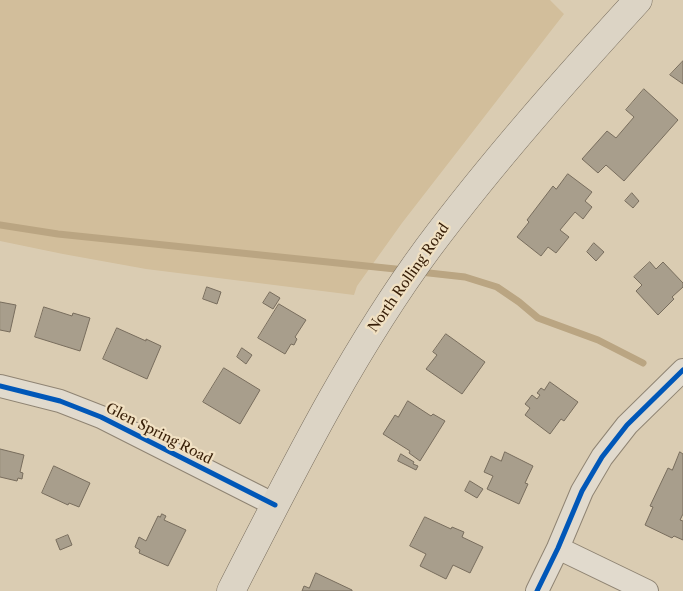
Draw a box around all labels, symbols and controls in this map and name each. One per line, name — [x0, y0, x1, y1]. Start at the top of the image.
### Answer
street label: North Rolling Road — [365, 220, 453, 336]
street label: Glen Spring Road — [103, 400, 215, 468]

